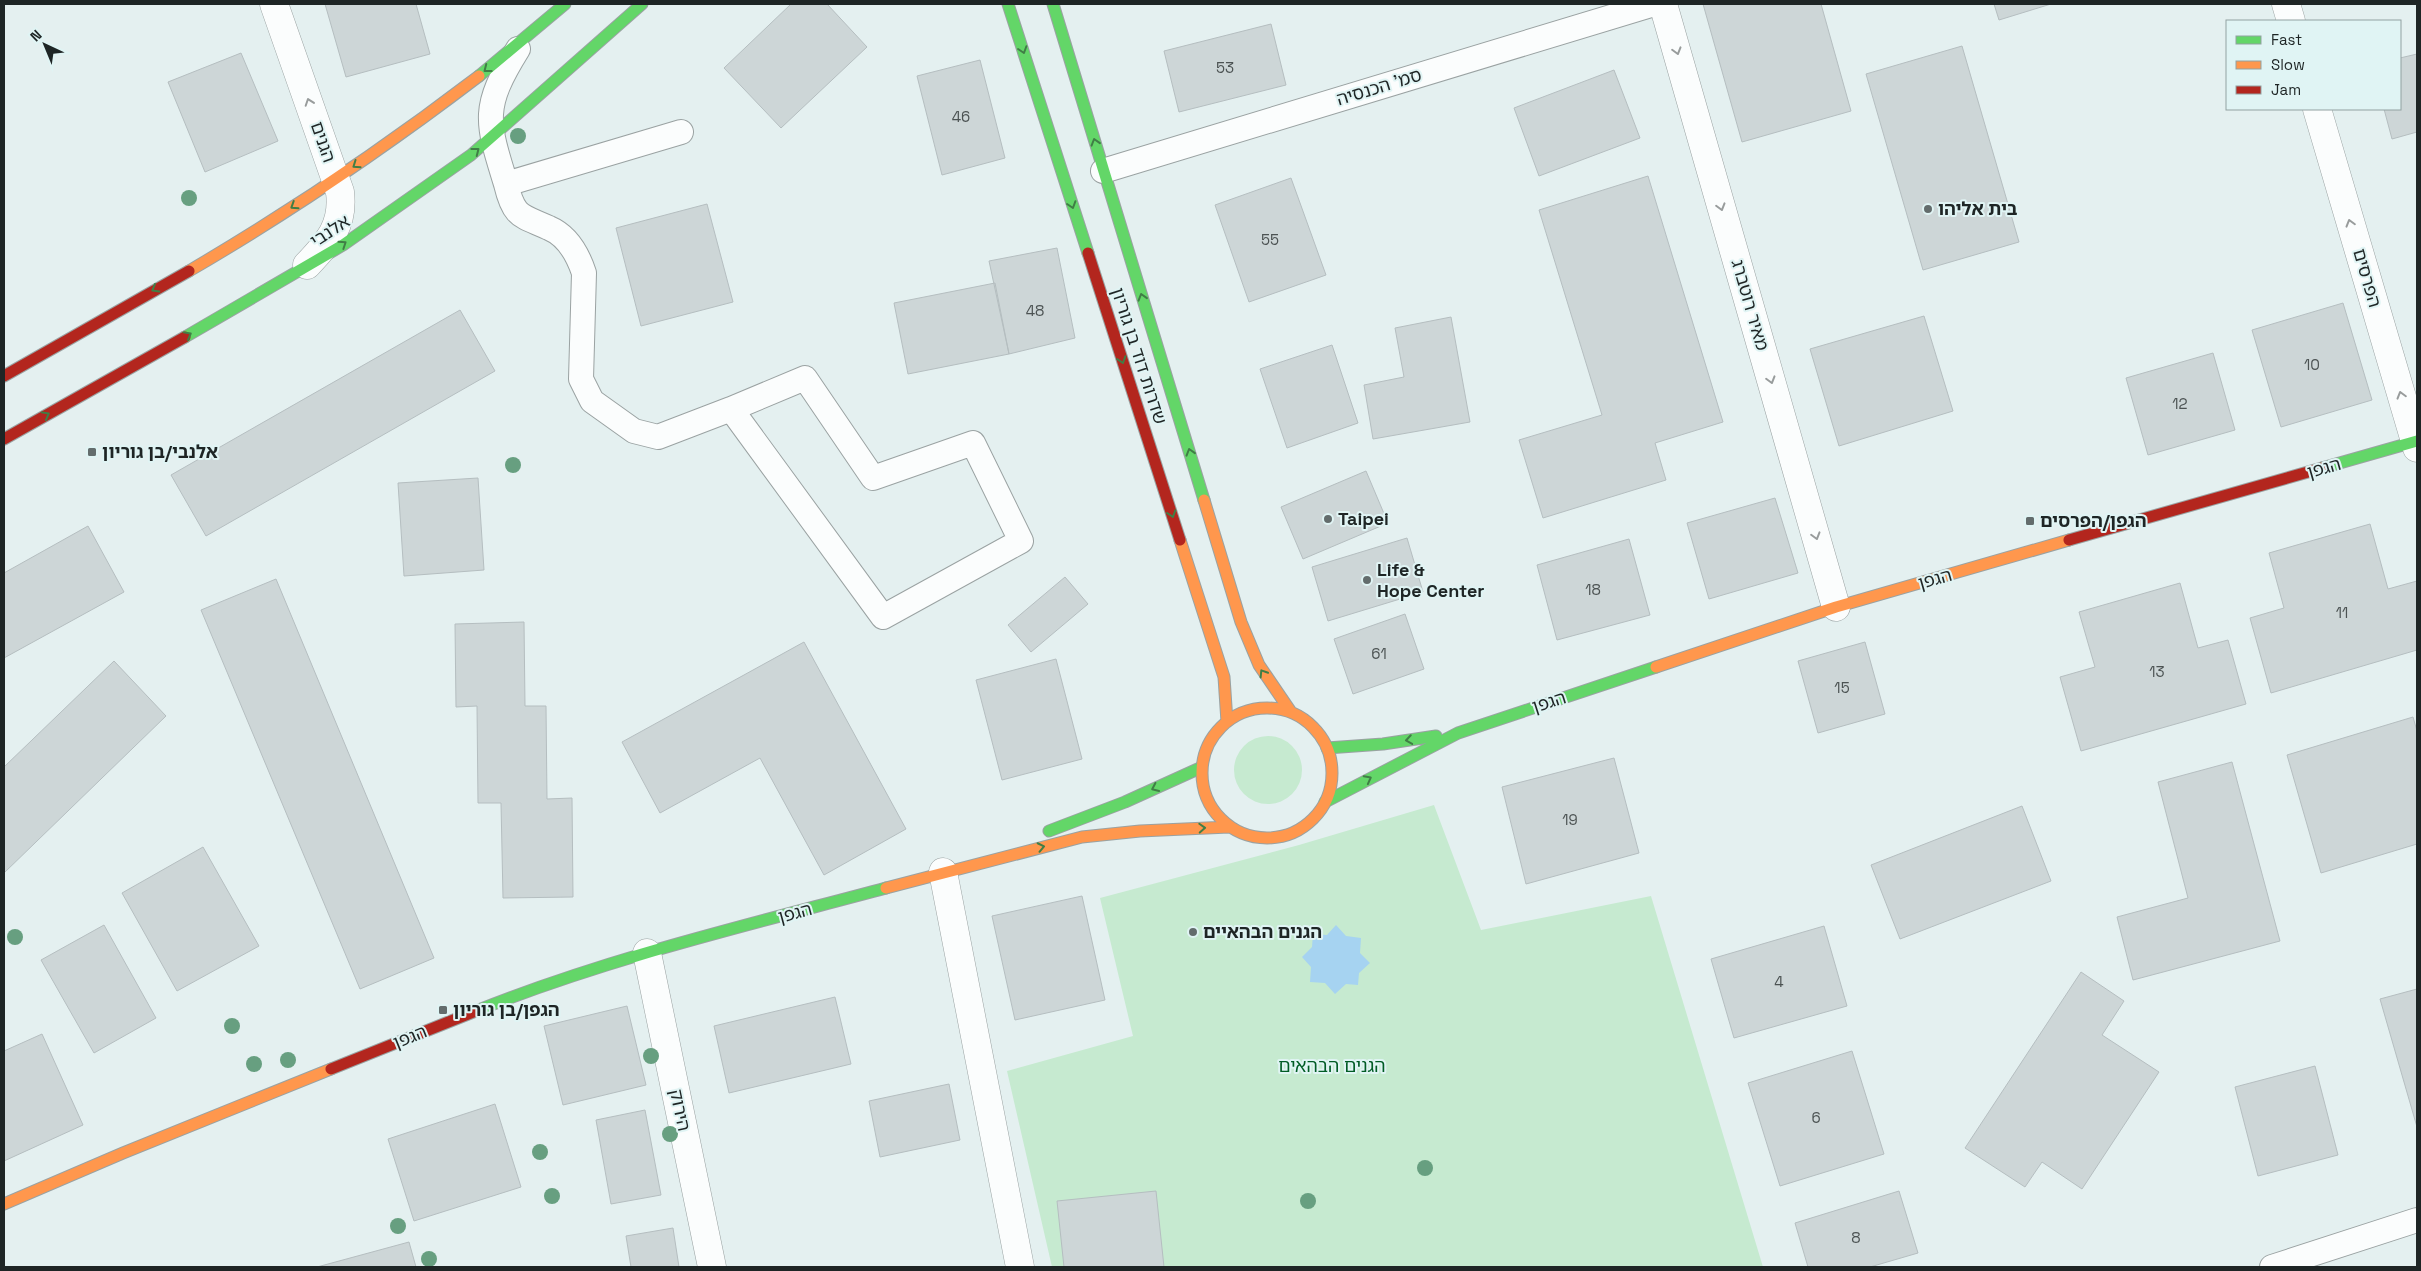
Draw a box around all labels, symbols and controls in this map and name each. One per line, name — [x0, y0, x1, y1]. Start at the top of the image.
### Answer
north arrow — [20, 20, 70, 70]
legend — [2226, 20, 2401, 110]
text: N — [26, 26, 46, 45]
text: Fast — [2271, 30, 2302, 49]
one-way arrow — [1017, 46, 1027, 54]
one-way arrow — [1671, 46, 1681, 54]
text: Slow — [2271, 55, 2305, 74]
house number: 53 — [1216, 58, 1234, 77]
one-way arrow — [483, 63, 493, 72]
street label: סמ' הכנסיה — [1334, 63, 1424, 110]
text: Jam — [2271, 80, 2301, 99]
one-way arrow — [305, 98, 315, 107]
house number: 46 — [952, 107, 970, 126]
street label: הגנים — [306, 118, 341, 165]
one-way arrow — [1090, 138, 1100, 146]
one-way arrow — [470, 148, 479, 156]
one-way arrow — [352, 159, 362, 168]
place label: בית אליהו — [1938, 197, 2018, 220]
one-way arrow — [291, 199, 300, 209]
one-way arrow — [1067, 200, 1077, 209]
one-way arrow — [1716, 202, 1726, 210]
marker: בית אליהו — [1922, 203, 1934, 215]
street label: אלנבי — [305, 209, 354, 252]
one-way arrow — [2346, 219, 2356, 227]
house number: 55 — [1261, 230, 1279, 249]
one-way arrow — [338, 241, 347, 251]
street label: הפרסים — [2348, 246, 2387, 310]
street label: מאיר רוטברג — [1726, 257, 1774, 353]
one-way arrow — [151, 283, 160, 293]
street label: שדרות דוד בן גוריון — [1107, 285, 1172, 427]
one-way arrow — [1138, 293, 1148, 302]
house number: 48 — [1026, 301, 1044, 320]
one-way arrow — [182, 331, 191, 341]
one-way arrow — [1116, 355, 1126, 363]
house number: 10 — [2304, 355, 2320, 374]
one-way arrow — [1765, 375, 1775, 384]
one-way arrow — [2397, 392, 2407, 400]
house number: 12 — [2172, 394, 2188, 413]
one-way arrow — [41, 411, 50, 421]
place label: אלנבי/בן גוריון — [102, 440, 218, 463]
marker: אלנבי/בן גוריון — [86, 446, 98, 458]
one-way arrow — [1185, 449, 1195, 457]
street label: הגפן — [2304, 452, 2344, 483]
place label: Taipei — [1338, 507, 1389, 530]
place label: הגפן/הפרסים — [2040, 509, 2147, 532]
one-way arrow — [1166, 510, 1176, 518]
marker: Taipei — [1322, 513, 1334, 525]
marker: הגפן/הפרסים — [2024, 515, 2036, 527]
one-way arrow — [1810, 532, 1820, 540]
place label: Life & Hope Center — [1377, 558, 1484, 602]
street label: הגפן — [1915, 563, 1955, 594]
marker: Life & Hope Center — [1361, 574, 1373, 586]
house number: 18 — [1585, 580, 1601, 599]
house number: 11 — [2336, 603, 2348, 622]
house number: 61 — [1371, 644, 1387, 663]
house number: 13 — [2149, 662, 2165, 681]
one-way arrow — [1260, 669, 1270, 678]
house number: 15 — [1834, 678, 1850, 697]
street label: הגפן — [1529, 685, 1569, 718]
one-way arrow — [1405, 734, 1413, 745]
one-way arrow — [1363, 775, 1372, 785]
one-way arrow — [1151, 782, 1160, 792]
house number: 19 — [1562, 810, 1578, 829]
one-way arrow — [1198, 823, 1206, 833]
one-way arrow — [1036, 842, 1045, 853]
street label: הגפן — [775, 897, 814, 928]
place label: הגנים הבהאיים — [1203, 920, 1322, 943]
marker: הגנים הבהאיים — [1187, 926, 1199, 938]
house number: 4 — [1774, 972, 1784, 991]
place label: הגפן/בן גוריון — [453, 998, 560, 1021]
marker: הגפן/בן גוריון — [437, 1004, 449, 1016]
street label: הגפן — [390, 1019, 430, 1054]
park label: הגנים הבהאים — [1278, 1054, 1386, 1077]
street label: הירוק — [665, 1087, 696, 1133]
house number: 6 — [1811, 1108, 1821, 1127]
house number: 8 — [1851, 1228, 1861, 1247]

